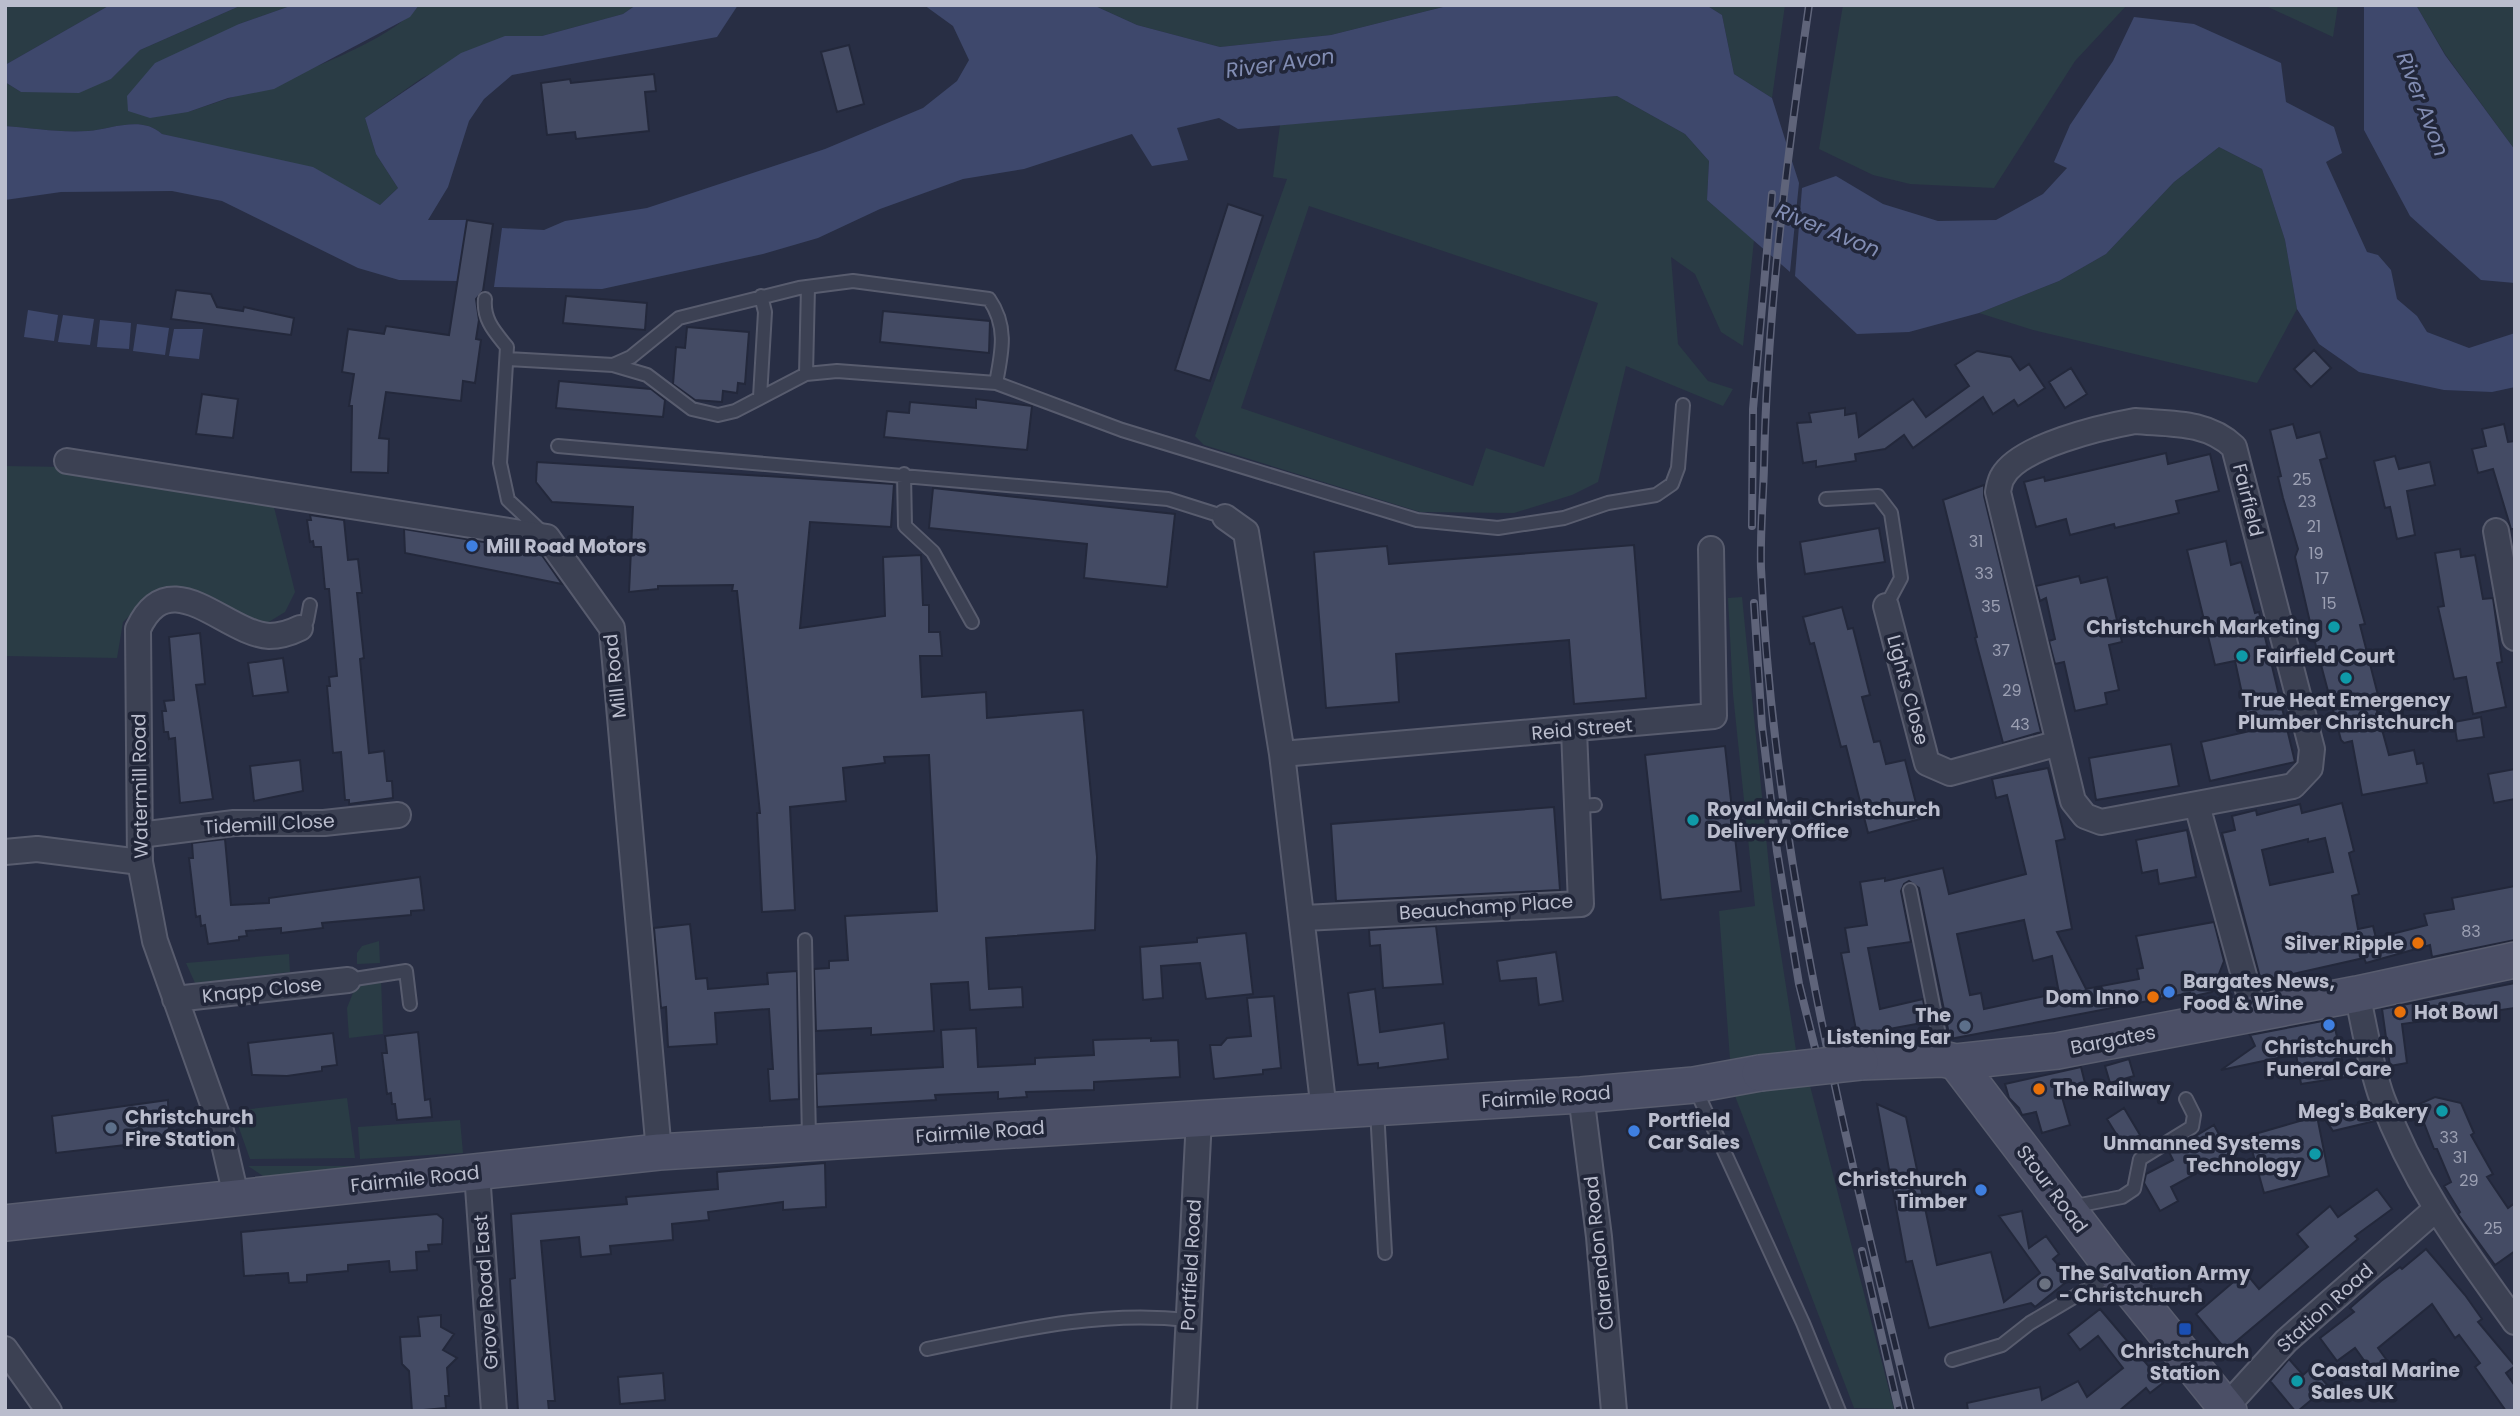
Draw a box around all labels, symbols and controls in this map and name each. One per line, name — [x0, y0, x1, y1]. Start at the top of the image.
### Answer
water label: River Avon — [1224, 41, 1336, 85]
water label: River Avon — [2390, 48, 2456, 160]
water label: River Avon — [1772, 196, 1884, 264]
street label: Fairfield — [2226, 461, 2270, 539]
house number: 25 — [2292, 468, 2312, 491]
house number: 23 — [2298, 490, 2316, 513]
house number: 21 — [2307, 515, 2321, 538]
house number: 31 — [1969, 530, 1983, 553]
place label: Mill Road Motors — [486, 533, 647, 560]
marker: Mill Road Motors — [464, 538, 480, 554]
house number: 19 — [2308, 542, 2324, 565]
house number: 33 — [1975, 562, 1993, 585]
house number: 17 — [2315, 567, 2329, 590]
house number: 15 — [2321, 592, 2337, 615]
house number: 35 — [1981, 595, 2001, 618]
place label: Christchurch Marketing — [2086, 614, 2320, 641]
marker: Christchurch Marketing — [2326, 619, 2342, 635]
street label: Mill Road — [597, 632, 633, 720]
street label: Lights Close — [1880, 632, 1936, 748]
house number: 37 — [1992, 639, 2010, 662]
place label: Fairfield Court — [2256, 643, 2395, 670]
marker: Fairfield Court — [2234, 648, 2250, 664]
marker: True Heat Emergency Plumber Christchurch — [2338, 670, 2354, 686]
house number: 29 — [2002, 679, 2022, 702]
place label: True Heat Emergency Plumber Christchurch — [2238, 687, 2454, 736]
street label: Reid Street — [1530, 711, 1634, 747]
street label: Watermill Road — [125, 713, 155, 859]
house number: 43 — [2010, 713, 2030, 736]
place label: Royal Mail Christchurch Delivery Office — [1707, 796, 1941, 845]
street label: Tidemill Close — [203, 807, 335, 841]
marker: Royal Mail Christchurch Delivery Office — [1685, 812, 1701, 828]
street label: Beauchamp Place — [1398, 887, 1574, 927]
house number: 83 — [2461, 920, 2481, 943]
place label: Silver Ripple — [2284, 930, 2404, 957]
marker: Silver Ripple — [2410, 935, 2426, 951]
place label: Bargates News, Food & Wine — [2183, 968, 2335, 1017]
street label: Knapp Close — [201, 970, 323, 1010]
place label: Dom Inno — [2046, 984, 2139, 1011]
marker: Bargates News, Food & Wine — [2161, 984, 2177, 1000]
marker: Dom Inno — [2145, 989, 2161, 1005]
place label: Hot Bowl — [2414, 999, 2498, 1026]
place label: The Listening Ear — [1827, 1002, 1951, 1051]
marker: Hot Bowl — [2392, 1004, 2408, 1020]
marker: Christchurch Funeral Care — [2321, 1017, 2337, 1033]
marker: The Listening Ear — [1957, 1018, 1973, 1034]
street label: Bargates — [2068, 1019, 2158, 1061]
place label: Christchurch Funeral Care — [2265, 1034, 2393, 1083]
place label: The Railway — [2053, 1076, 2172, 1103]
street label: Fairmile Road — [1481, 1079, 1611, 1115]
marker: The Railway — [2031, 1081, 2047, 1097]
place label: Meg's Bakery — [2298, 1098, 2429, 1125]
marker: Meg's Bakery — [2434, 1103, 2450, 1119]
place label: Christchurch Fire Station — [125, 1104, 254, 1153]
place label: Portfield Car Sales — [1648, 1107, 1740, 1156]
street label: Fairmile Road — [915, 1114, 1045, 1150]
marker: Christchurch Fire Station — [103, 1120, 119, 1136]
marker: Portfield Car Sales — [1626, 1123, 1642, 1139]
house number: 33 — [2440, 1126, 2458, 1149]
place label: Unmanned Systems Technology — [2103, 1130, 2302, 1179]
street label: Stour Road — [2010, 1139, 2094, 1239]
marker: Unmanned Systems Technology — [2307, 1146, 2323, 1162]
house number: 31 — [2453, 1146, 2467, 1169]
street label: Fairmile Road — [349, 1159, 481, 1199]
place label: Christchurch Timber — [1838, 1166, 1967, 1215]
house number: 29 — [2459, 1169, 2479, 1192]
street label: Clarendon Road — [1577, 1175, 1621, 1331]
marker: Christchurch Timber — [1973, 1182, 1989, 1198]
street label: Portfield Road — [1174, 1198, 1208, 1332]
street label: Grove Road East — [467, 1213, 505, 1370]
house number: 25 — [2483, 1217, 2503, 1240]
street label: Station Road — [2271, 1257, 2379, 1359]
place label: The Salvation Army - Christchurch — [2059, 1260, 2251, 1309]
marker: The Salvation Army - Christchurch — [2037, 1276, 2053, 1292]
marker: Christchurch Station — [2177, 1321, 2193, 1337]
place label: Christchurch Station — [2121, 1338, 2249, 1387]
place label: Coastal Marine Sales UK — [2311, 1357, 2460, 1406]
marker: Coastal Marine Sales UK — [2289, 1373, 2305, 1389]

